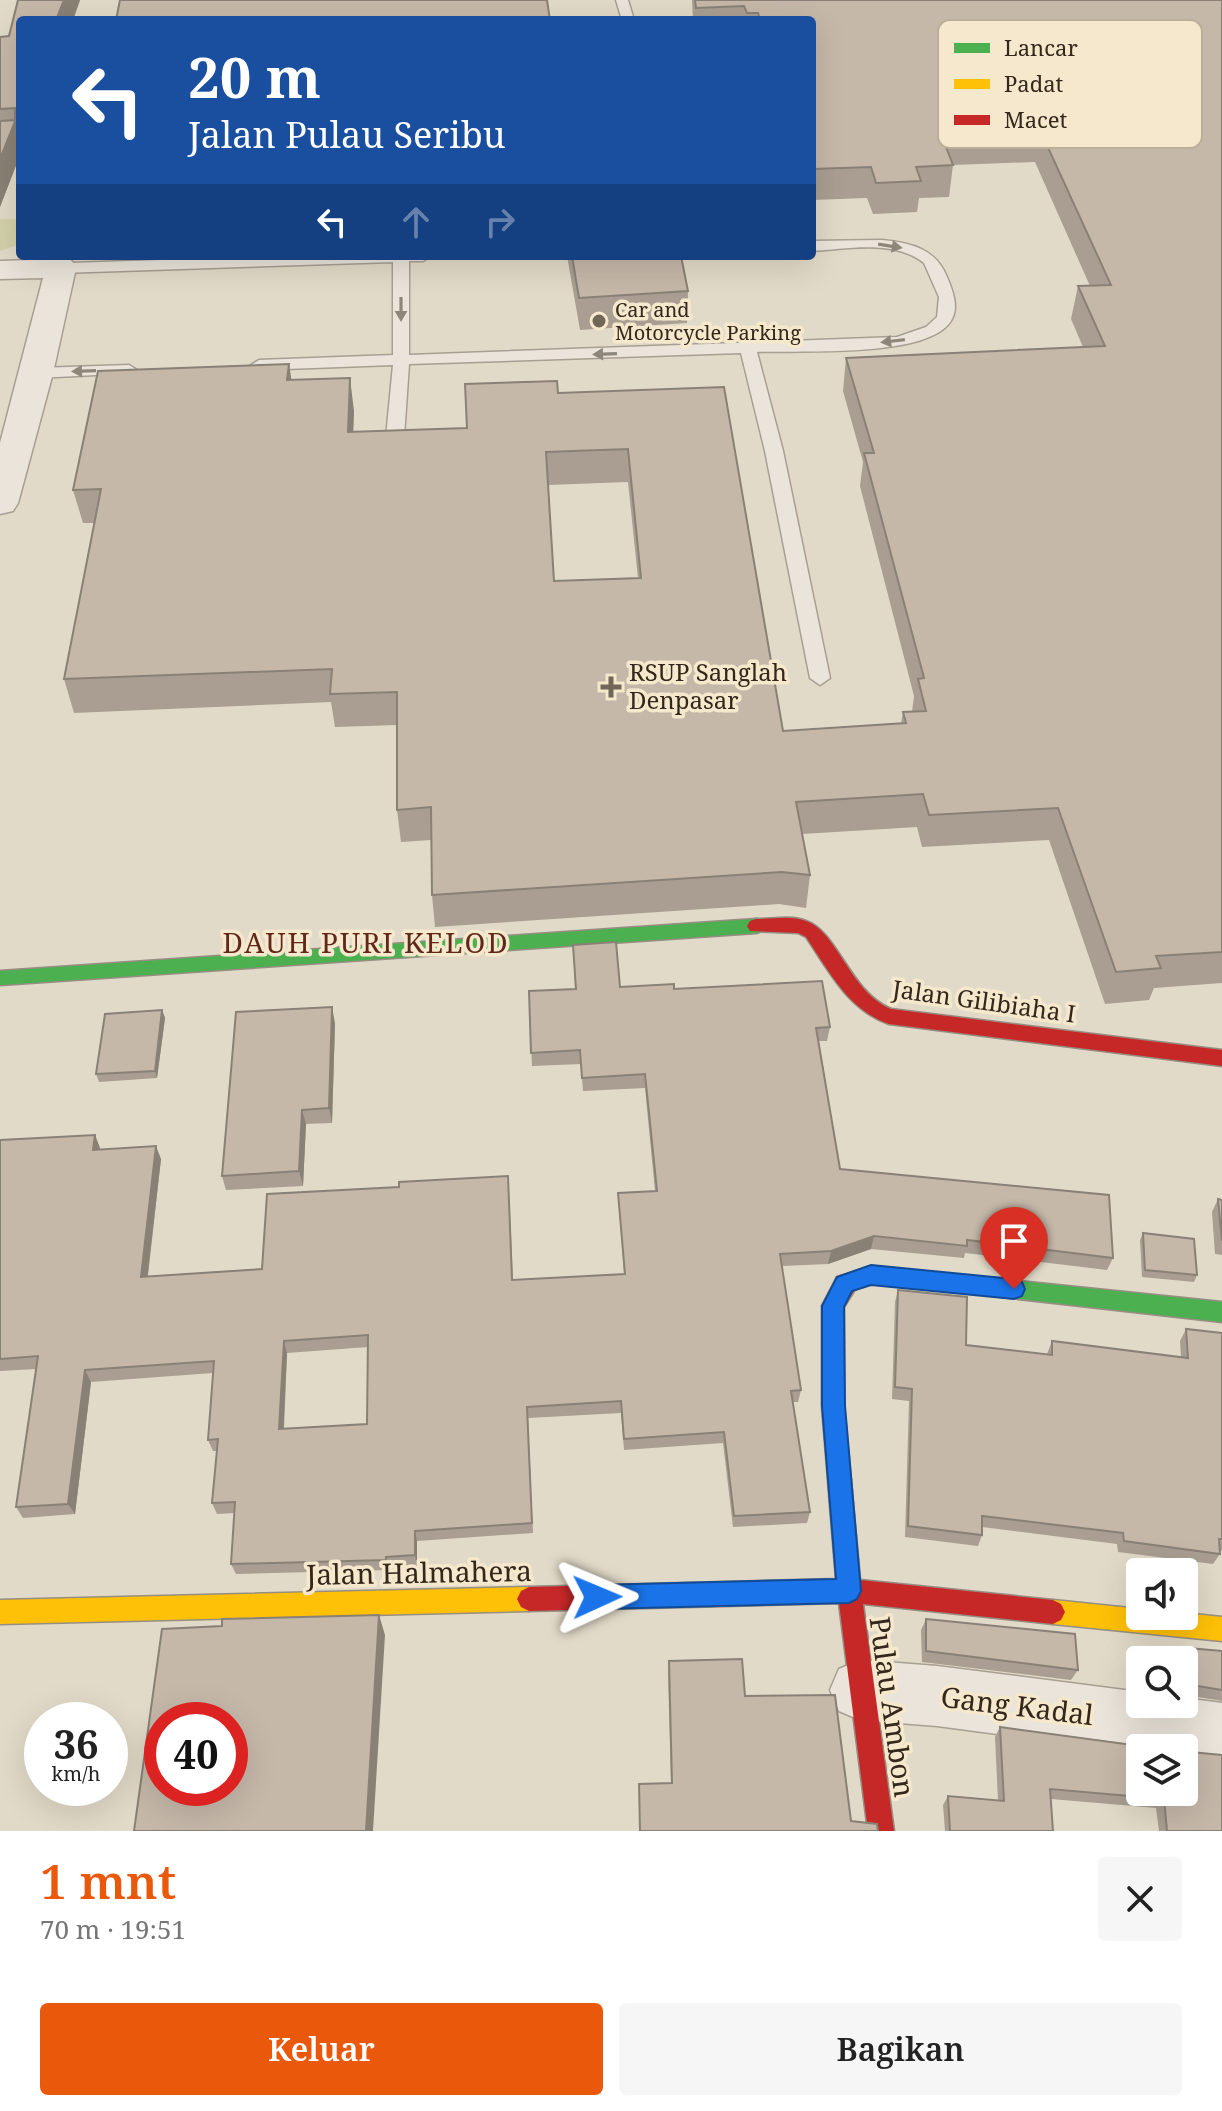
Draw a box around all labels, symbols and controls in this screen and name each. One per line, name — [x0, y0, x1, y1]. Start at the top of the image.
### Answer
legend — [938, 20, 1202, 148]
text: Lancar — [1004, 32, 1078, 62]
text: 20 m — [188, 38, 321, 114]
icon: left — [56, 48, 160, 152]
text: Padat — [1004, 68, 1064, 98]
text: Macet — [1004, 104, 1068, 134]
text: Jalan Pulau Seribu — [188, 110, 506, 159]
icon: left — [310, 200, 354, 244]
icon: ahead — [394, 200, 438, 244]
icon: right — [478, 200, 522, 244]
one-way arrow — [878, 240, 903, 253]
place label: Car and Motorcycle Parking — [615, 296, 801, 346]
one-way arrow — [395, 297, 407, 322]
marker: Car and Motorcycle Parking — [590, 312, 608, 330]
one-way arrow — [880, 335, 905, 348]
one-way arrow — [592, 347, 617, 360]
one-way arrow — [71, 365, 96, 378]
place label: RSUP Sanglah Denpasar — [629, 655, 787, 716]
marker: RSUP Sanglah Denpasar — [600, 676, 622, 698]
district label: DAUH PURI KELOD — [222, 923, 510, 961]
street label: Jalan Gilibiaha I — [890, 971, 1078, 1030]
pin — [980, 1207, 1048, 1289]
icon: arrive — [992, 1219, 1036, 1263]
street label: Jalan Halmahera — [305, 1551, 532, 1593]
position arrow — [555, 1555, 639, 1639]
map controls — [1126, 1558, 1198, 1806]
button: sound — [1126, 1558, 1198, 1630]
street label: Pulau Ambon — [862, 1614, 924, 1800]
button: search — [1126, 1646, 1198, 1718]
street label: Gang Kadal — [939, 1677, 1096, 1733]
speed limit sign: 40 — [144, 1702, 248, 1806]
text: 36 — [53, 1716, 99, 1771]
button: layers — [1126, 1734, 1198, 1806]
text: km/h — [51, 1760, 101, 1787]
text: 1 mnt — [40, 1848, 176, 1913]
button: close — [1098, 1857, 1182, 1941]
text: 70 m · 19:51 — [40, 1911, 186, 1947]
button: Keluar — [40, 2003, 603, 2095]
button: Bagikan — [619, 2003, 1182, 2095]

